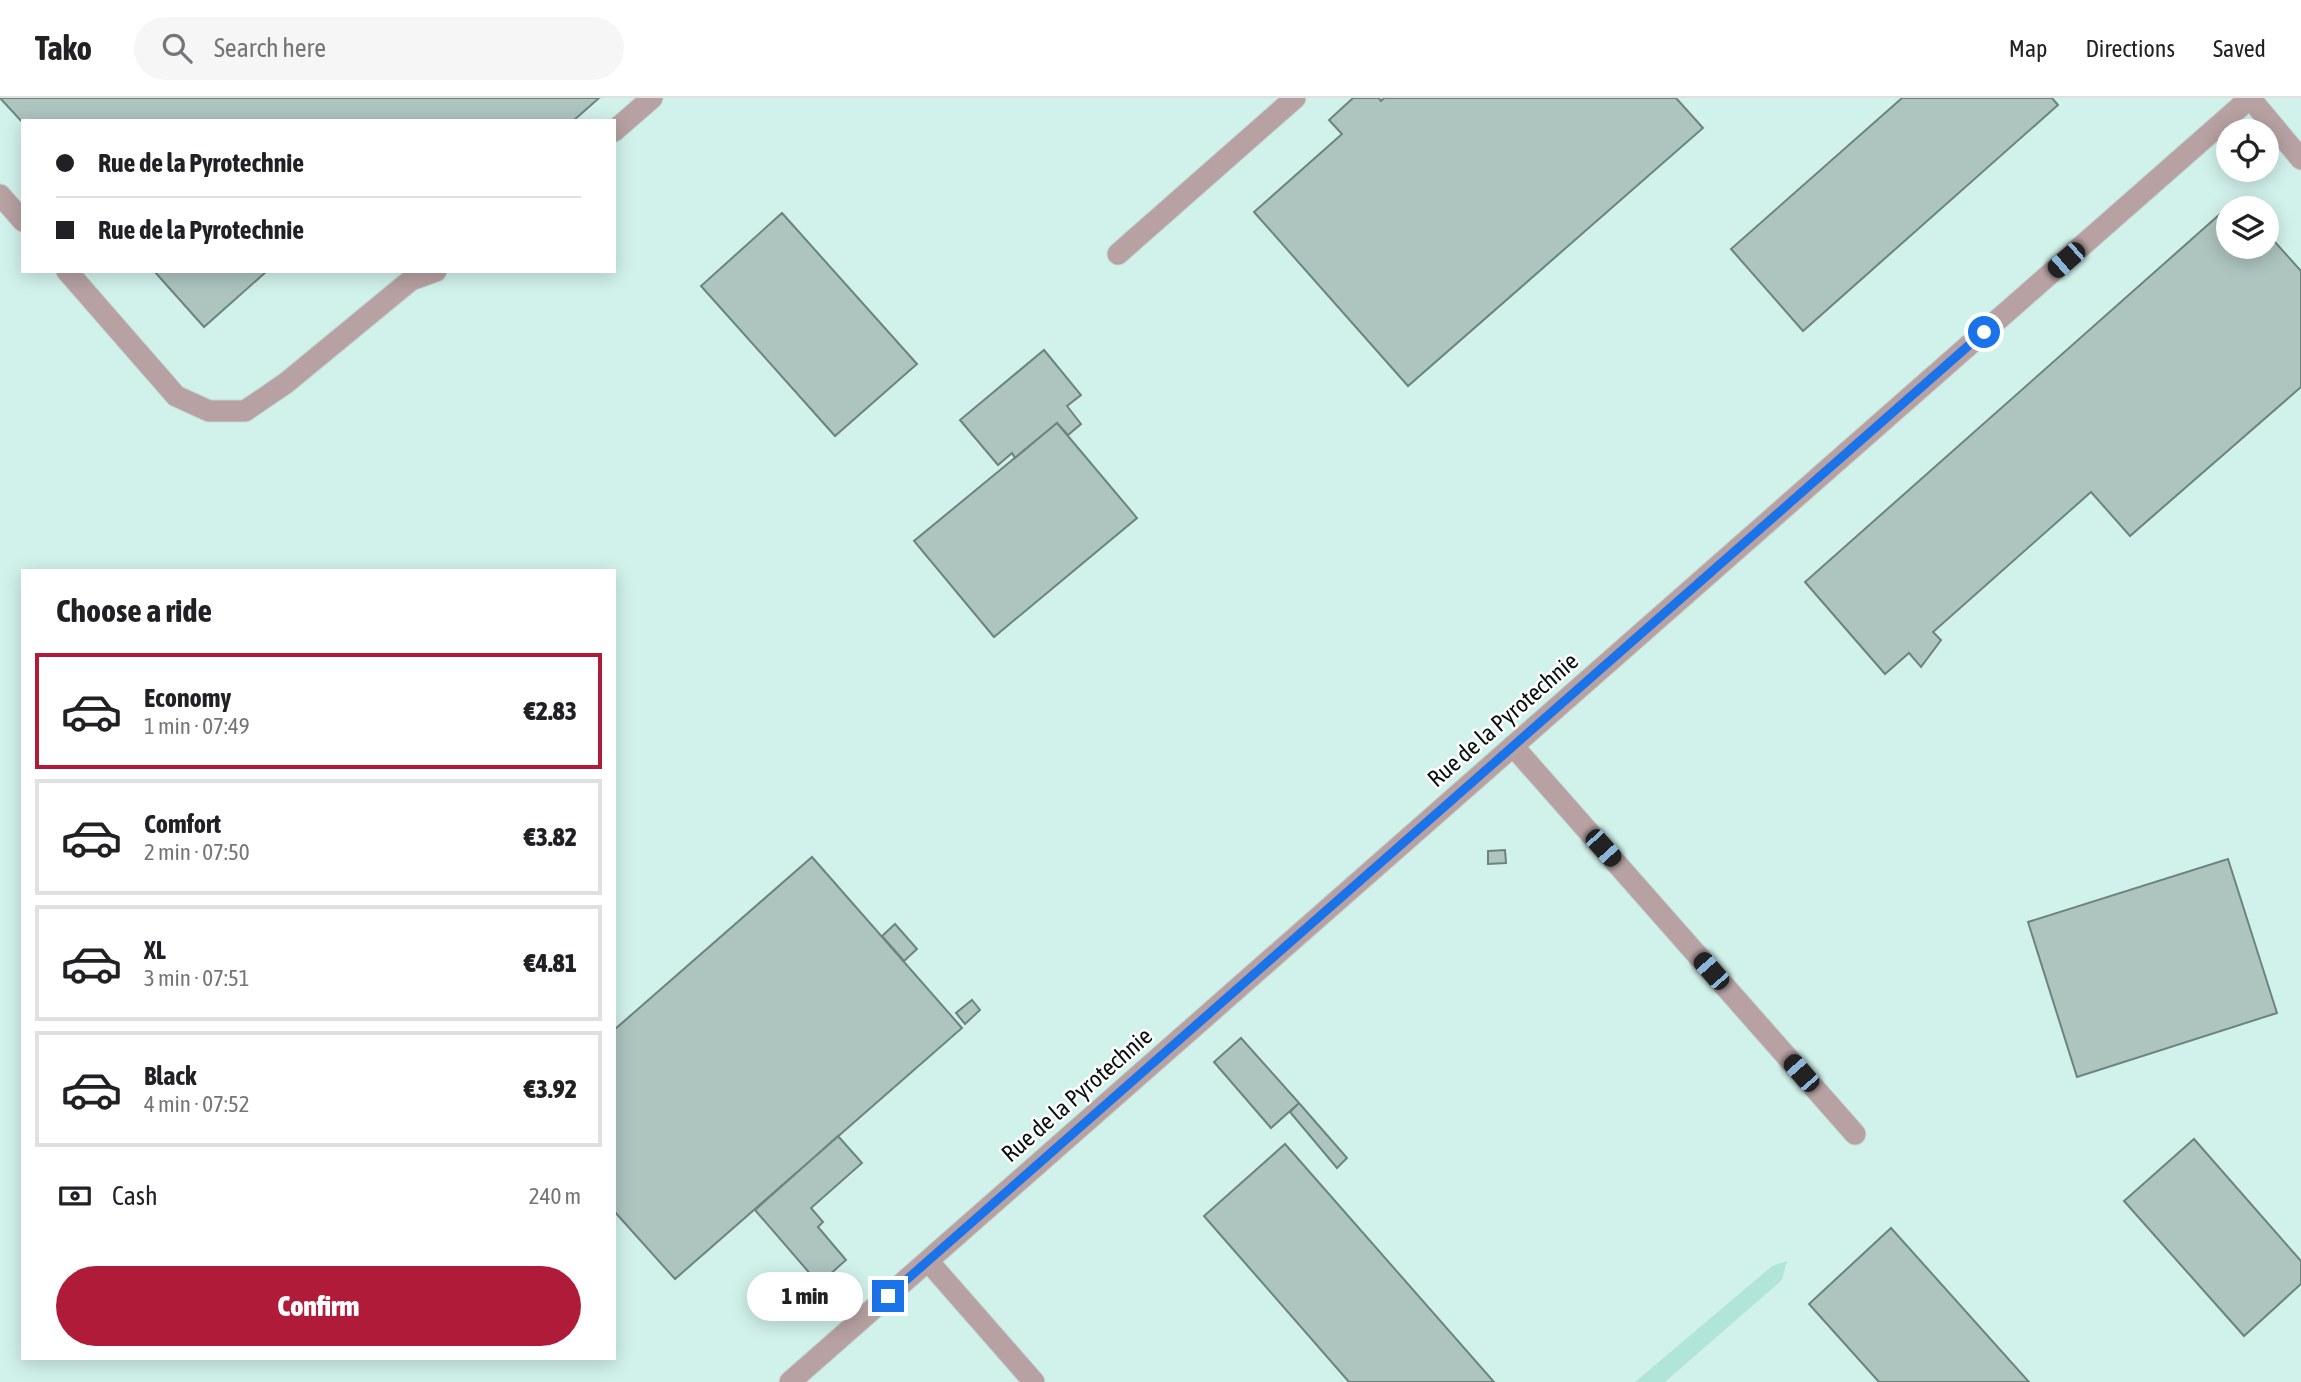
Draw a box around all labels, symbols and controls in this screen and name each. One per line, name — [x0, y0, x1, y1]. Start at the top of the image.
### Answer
search box — [134, 17, 624, 80]
text: Tako — [35, 29, 92, 67]
icon: search — [158, 29, 196, 67]
text: Search here — [214, 33, 326, 63]
text: Map — [2009, 35, 2047, 62]
text: Directions — [2085, 35, 2175, 62]
text: Saved — [2213, 35, 2266, 62]
map controls — [2216, 119, 2279, 259]
button: locate — [2216, 119, 2279, 182]
text: Rue de la Pyrotechnie — [98, 148, 304, 178]
button: layers — [2216, 196, 2279, 259]
text: Rue de la Pyrotechnie — [98, 215, 304, 245]
car — [2044, 238, 2089, 282]
route start — [1968, 316, 2000, 348]
text: Choose a ride — [56, 592, 212, 629]
street label: Rue de la Pyrotechnie — [1422, 647, 1583, 792]
icon: car — [60, 680, 123, 743]
text: Economy — [144, 683, 231, 713]
text: €2.83 — [524, 696, 577, 726]
text: 1 min · 07:49 — [144, 713, 250, 739]
icon: car — [60, 806, 123, 869]
text: Comfort — [144, 809, 221, 839]
text: €3.82 — [524, 822, 577, 852]
car — [1582, 825, 1625, 871]
text: 2 min · 07:50 — [144, 839, 250, 865]
icon: car — [60, 932, 123, 995]
text: XL — [144, 935, 166, 965]
text: €4.81 — [524, 948, 577, 978]
car — [1690, 948, 1733, 994]
text: 3 min · 07:51 — [144, 965, 250, 991]
street label: Rue de la Pyrotechnie — [996, 1022, 1157, 1167]
car — [1780, 1050, 1823, 1096]
icon: car — [60, 1058, 123, 1121]
text: Black — [144, 1061, 196, 1091]
text: €3.92 — [524, 1074, 577, 1104]
text: 4 min · 07:52 — [144, 1091, 250, 1117]
icon: cash — [56, 1177, 94, 1215]
text: Cash — [112, 1181, 158, 1211]
text: 240 m — [529, 1183, 581, 1209]
button: Confirm — [56, 1266, 581, 1346]
callout: 1 min — [748, 1272, 864, 1320]
route end — [872, 1280, 904, 1312]
text: 1 min — [782, 1283, 828, 1309]

